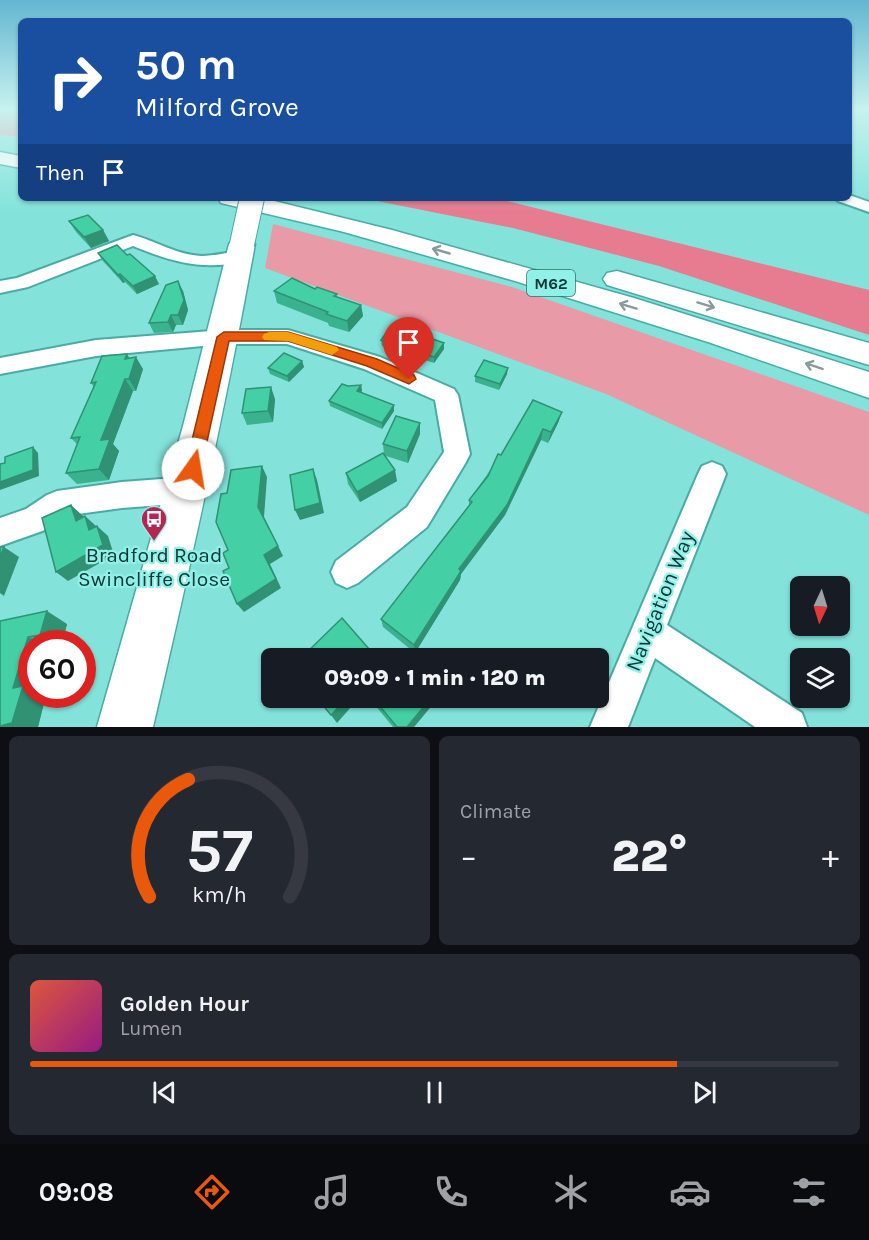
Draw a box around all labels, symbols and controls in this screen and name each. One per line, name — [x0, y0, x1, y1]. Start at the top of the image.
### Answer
text: 50 m — [135, 40, 237, 90]
icon: right — [36, 42, 114, 120]
text: Milford Grove — [135, 91, 299, 123]
icon: arrive — [97, 156, 130, 189]
text: Then — [36, 160, 85, 186]
one-way arrow — [432, 245, 451, 256]
road number: M62 — [527, 270, 575, 296]
one-way arrow — [619, 300, 638, 311]
one-way arrow — [696, 300, 715, 311]
pin — [383, 317, 434, 379]
icon: arrive — [392, 326, 425, 359]
one-way arrow — [805, 360, 824, 371]
position arrow — [161, 437, 225, 501]
bus stop icon: Bradford Road Swincliffe Close — [139, 504, 169, 542]
street label: Navigation Way — [621, 527, 699, 675]
place label: Bradford Road Swincliffe Close — [78, 543, 230, 591]
north arrow — [790, 576, 850, 636]
map controls — [790, 576, 850, 708]
speed limit sign: 60 — [18, 630, 96, 708]
button: layers — [790, 648, 850, 708]
text: 09:09 · 1 min · 120 m — [324, 665, 546, 691]
text: Climate — [460, 800, 531, 823]
text: 57 — [186, 814, 253, 887]
text: 22° — [611, 830, 688, 882]
text: − — [460, 837, 477, 875]
text: + — [822, 837, 839, 875]
text: km/h — [192, 883, 247, 908]
text: Golden Hour — [120, 991, 249, 1017]
text: Lumen — [120, 1017, 183, 1040]
icon: previous — [148, 1076, 181, 1109]
icon: pause — [418, 1076, 451, 1109]
icon: next — [688, 1076, 721, 1109]
icon: directions — [191, 1171, 233, 1213]
icon: music — [311, 1171, 353, 1213]
icon: phone — [430, 1171, 472, 1213]
icon: climate — [550, 1171, 592, 1213]
icon: car — [669, 1171, 711, 1213]
icon: filters — [788, 1171, 830, 1213]
text: 09:08 — [39, 1176, 114, 1208]

